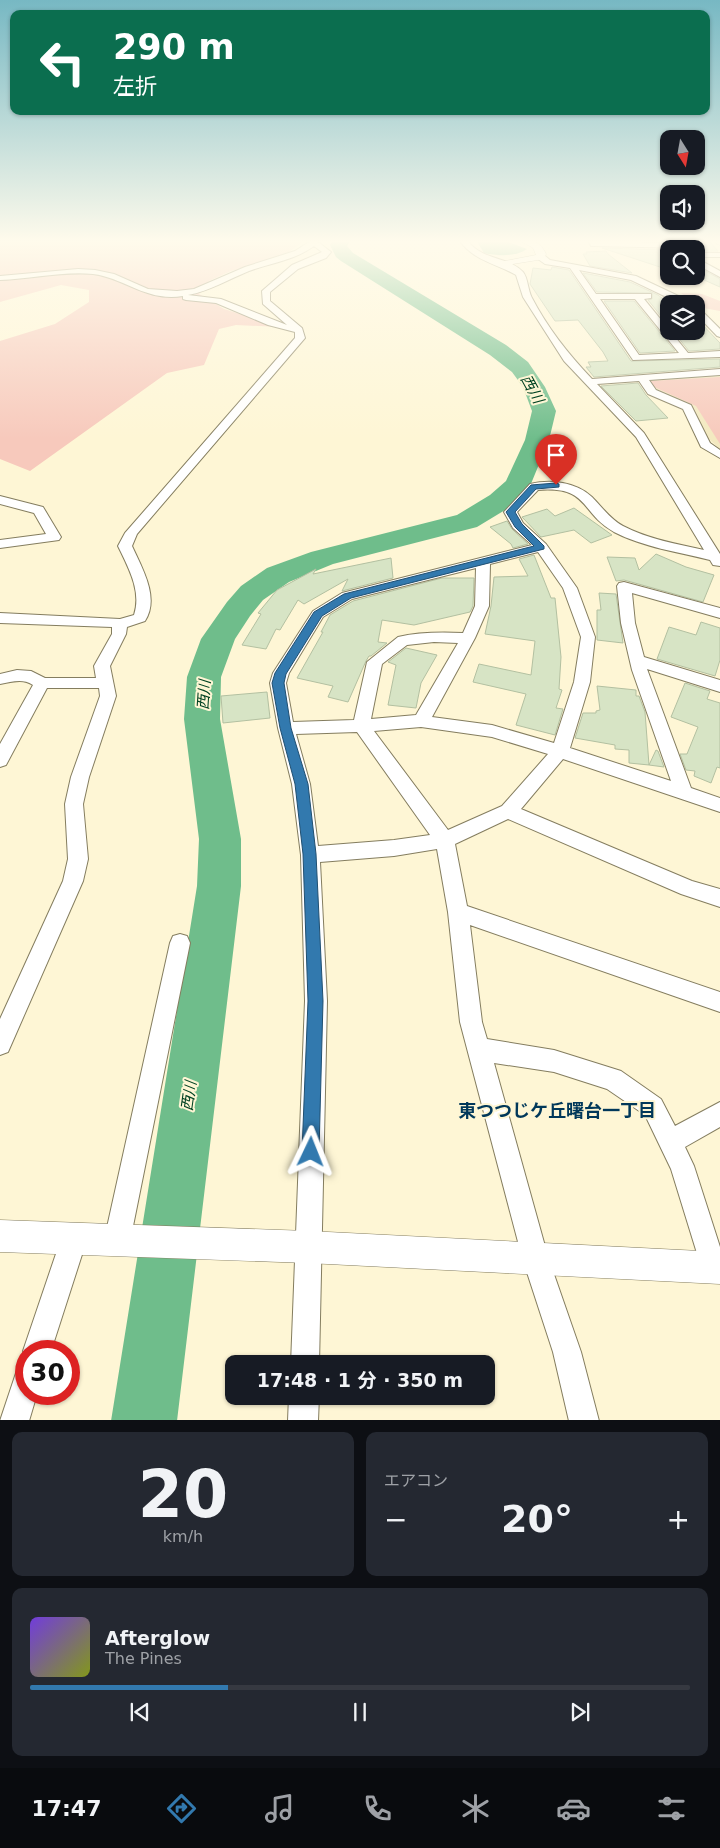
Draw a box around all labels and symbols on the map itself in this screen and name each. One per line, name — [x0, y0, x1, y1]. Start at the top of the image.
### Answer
north arrow — [660, 130, 705, 175]
water label: 西川 — [517, 372, 548, 408]
pin — [535, 434, 577, 485]
water label: 西川 — [194, 677, 214, 711]
water label: 西川 — [178, 1078, 200, 1112]
district label: 東つつじケ丘曙台一丁目 — [458, 1100, 656, 1121]
position arrow — [284, 1125, 336, 1177]
speed limit sign: 30 — [15, 1340, 80, 1405]

